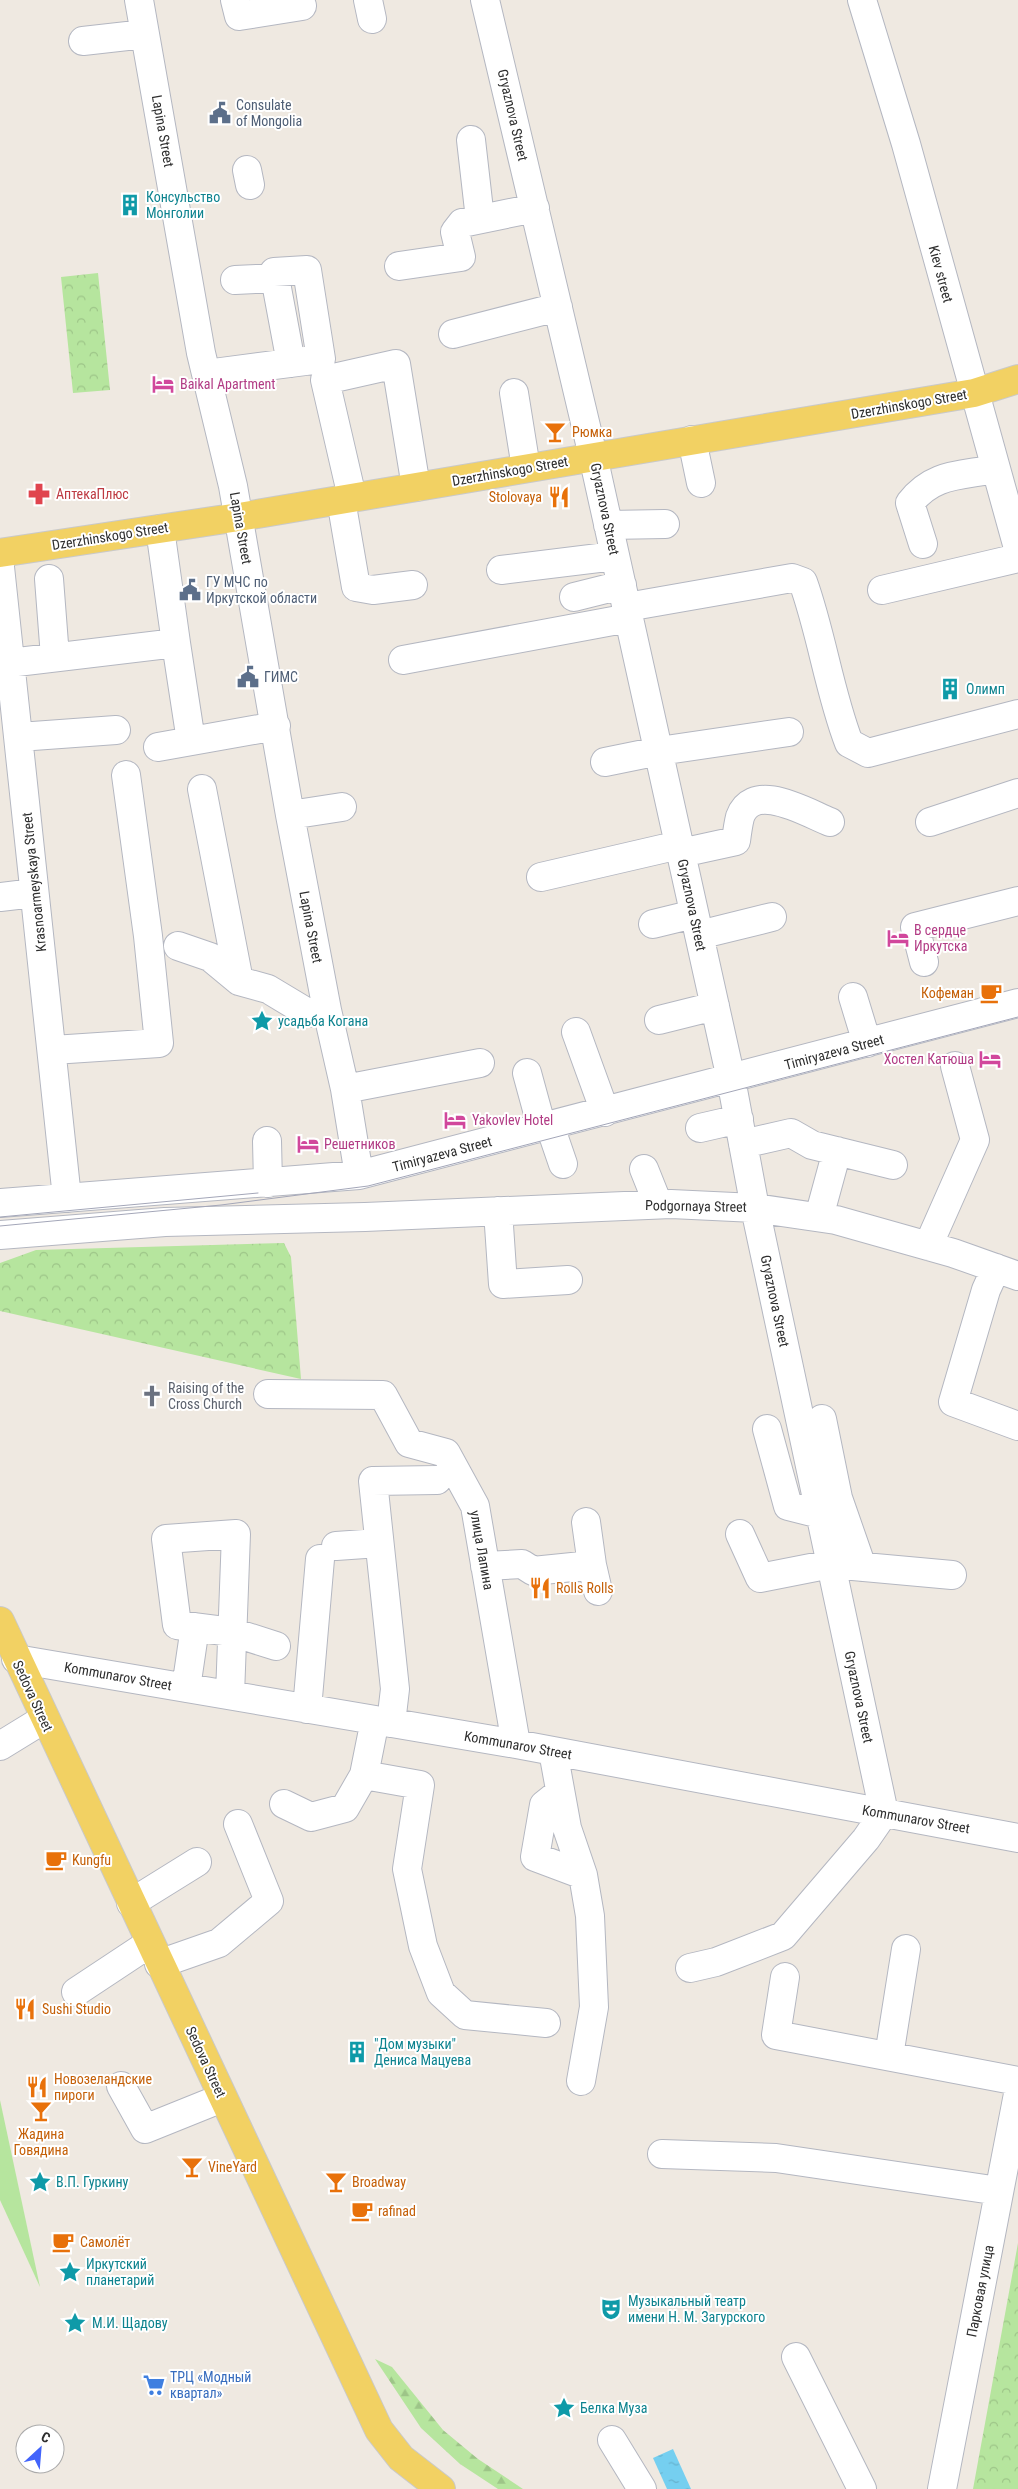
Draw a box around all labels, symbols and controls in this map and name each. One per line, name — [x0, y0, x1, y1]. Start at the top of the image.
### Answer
street label: Gryaznova Street — [495, 68, 531, 162]
street label: Lapina Street — [149, 94, 177, 168]
place label: Consulate of Mongolia — [236, 97, 302, 129]
public building icon: Consulate of Mongolia — [207, 100, 233, 126]
place label: Консульство Монголии — [146, 189, 220, 221]
building icon: Консульство Монголии — [117, 192, 143, 218]
street label: Kiev street — [926, 244, 956, 304]
hotel icon: Baikal Apartment — [150, 371, 176, 397]
place label: Baikal Apartment — [180, 376, 275, 392]
street label: Dzerzhinskogo Street — [850, 386, 968, 422]
bar icon: Рюмка — [542, 419, 568, 445]
place label: Рюмка — [572, 424, 612, 440]
street label: Dzerzhinskogo Street — [451, 453, 569, 489]
street label: Gryaznova Street — [587, 462, 623, 556]
pharmacy icon: АптекаПлюс — [26, 481, 52, 507]
restaurant icon: Stolovaya — [546, 484, 572, 510]
place label: АптекаПлюс — [56, 486, 129, 502]
place label: Stolovaya — [489, 489, 542, 505]
street label: Lapina Street — [227, 491, 255, 565]
street label: Dzerzhinskogo Street — [51, 519, 169, 553]
place label: ГУ МЧС по Иркутской области — [206, 574, 317, 606]
public building icon: ГУ МЧС по Иркутской области — [177, 577, 203, 603]
public building icon: ГИМС — [235, 664, 261, 690]
place label: ГИМС — [264, 669, 298, 685]
building icon: Олимп — [937, 676, 963, 702]
place label: Олимп — [966, 681, 1005, 697]
street label: Krasnoarmeyskaya Street — [19, 811, 49, 953]
street label: Gryaznova Street — [674, 858, 710, 952]
street label: Lapina Street — [296, 890, 326, 964]
place label: В сердце Иркутска — [914, 922, 967, 954]
hotel icon: В сердце Иркутска — [885, 925, 911, 951]
cafe icon: Кофеман — [978, 980, 1004, 1006]
place label: Кофеман — [921, 985, 974, 1001]
place icon: усадьба Когана — [249, 1008, 275, 1034]
place label: усадьба Когана — [278, 1013, 368, 1029]
street label: Timiryazeva Street — [783, 1031, 885, 1073]
hotel icon: Хостел Катюша — [977, 1046, 1003, 1072]
place label: Хостел Катюша — [884, 1051, 974, 1067]
hotel icon: Yakovlev Hotel — [442, 1107, 468, 1133]
place label: Yakovlev Hotel — [472, 1112, 553, 1128]
hotel icon: Решетников — [295, 1131, 321, 1157]
street label: Timiryazeva Street — [391, 1133, 493, 1175]
place label: Решетников — [324, 1136, 395, 1152]
street label: Podgornaya Street — [645, 1197, 747, 1215]
street label: Gryaznova Street — [757, 1254, 793, 1348]
place label: Raising of the Cross Church — [168, 1380, 244, 1412]
church icon: Raising of the Cross Church — [139, 1383, 165, 1409]
street label: улица Лапина — [467, 1509, 497, 1591]
restaurant icon: Rolls Rolls — [527, 1575, 553, 1601]
place label: Rolls Rolls — [556, 1580, 614, 1596]
street label: Gryaznova Street — [841, 1650, 877, 1744]
street label: Sedova Street — [10, 1658, 56, 1734]
street label: Kommunarov Street — [63, 1659, 173, 1693]
street label: Kommunarov Street — [463, 1728, 573, 1762]
street label: Kommunarov Street — [861, 1802, 971, 1836]
cafe icon: Kungfu — [43, 1847, 69, 1873]
place label: Kungfu — [72, 1852, 111, 1868]
restaurant icon: Sushi Studio — [12, 1996, 38, 2022]
place label: Sushi Studio — [42, 2001, 111, 2017]
street label: Sedova Street — [183, 2024, 229, 2100]
place label: "Дом музыки" Дениса Мацуева — [374, 2036, 471, 2068]
building icon: "Дом музыки" Дениса Мацуева — [344, 2039, 370, 2065]
place label: Новозеландские пироги — [54, 2071, 152, 2103]
restaurant icon: Новозеландские пироги — [24, 2074, 50, 2100]
bar icon: Жадина Говядина — [28, 2098, 54, 2124]
place label: Жадина Говядина — [14, 2126, 68, 2158]
bar icon: VineYard — [179, 2154, 205, 2180]
place label: VineYard — [208, 2159, 257, 2175]
place icon: В.П. Гуркину — [27, 2169, 53, 2195]
bar icon: Broadway — [323, 2169, 349, 2195]
place label: В.П. Гуркину — [56, 2174, 129, 2190]
place label: Broadway — [352, 2174, 406, 2190]
cafe icon: rafinad — [349, 2198, 375, 2224]
place label: rafinad — [378, 2203, 416, 2219]
cafe icon: Самолёт — [50, 2229, 76, 2255]
place label: Самолёт — [80, 2234, 130, 2250]
street label: Парковая улица — [963, 2244, 997, 2338]
place label: Иркутский планетарий — [86, 2256, 154, 2288]
place icon: Иркутский планетарий — [57, 2259, 83, 2285]
place label: Музыкальный театр имени Н. М. Загурского — [628, 2293, 765, 2325]
theatre icon: Музыкальный театр имени Н. М. Загурского — [598, 2296, 624, 2322]
place icon: М.И. Щадову — [62, 2310, 88, 2336]
place label: М.И. Щадову — [92, 2315, 168, 2331]
place label: ТРЦ «Модный квартал» — [170, 2369, 251, 2401]
supermarket icon: ТРЦ «Модный квартал» — [141, 2372, 167, 2398]
place icon: Белка Муза — [551, 2395, 577, 2421]
place label: Белка Муза — [580, 2400, 647, 2416]
north arrow — [15, 2424, 65, 2474]
text: С — [39, 2428, 53, 2446]

